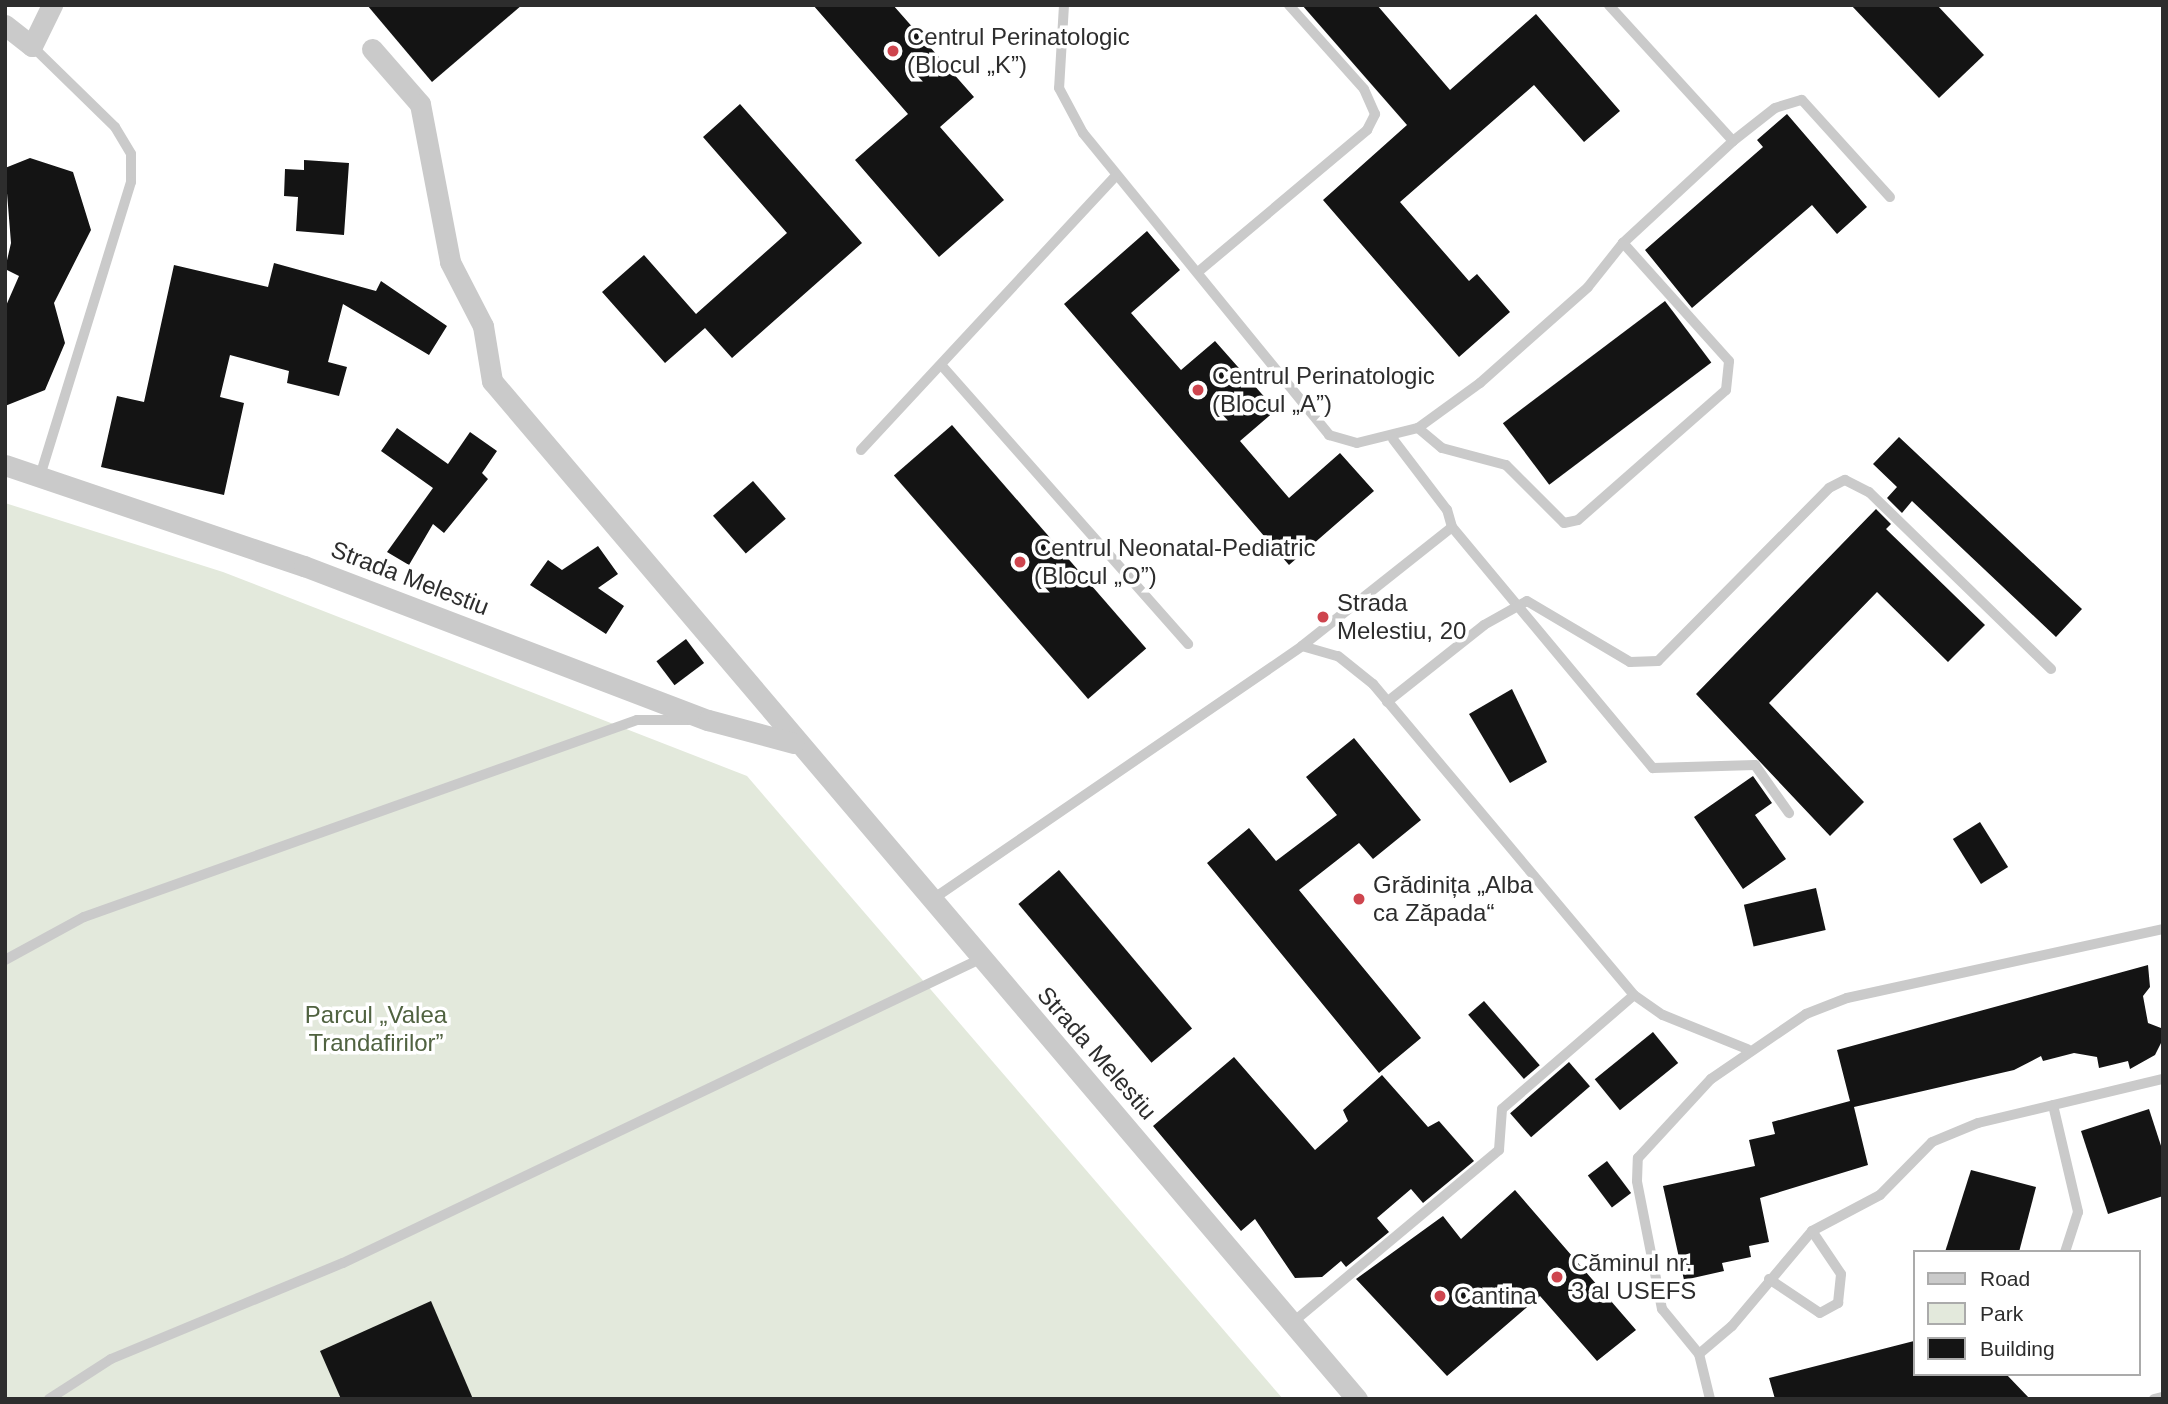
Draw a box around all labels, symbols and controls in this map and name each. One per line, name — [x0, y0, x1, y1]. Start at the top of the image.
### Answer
place label: Centrul Perinatologic (Blocul „K”) — [907, 23, 1130, 79]
marker: Centrul Perinatologic (Blocul „K”) — [885, 43, 901, 59]
place label: Centrul Perinatologic (Blocul „A”) — [1212, 362, 1435, 418]
marker: Centrul Perinatologic (Blocul „A”) — [1190, 382, 1206, 398]
place label: Centrul Neonatal-Pediatric (Blocul „O”) — [1034, 534, 1315, 590]
street label: Strada Melestiu — [327, 535, 493, 621]
marker: Centrul Neonatal-Pediatric (Blocul „O”) — [1012, 554, 1028, 570]
place label: Strada Melestiu, 20 — [1337, 589, 1466, 645]
marker: Strada Melestiu, 20 — [1315, 609, 1331, 625]
place label: Grădinița „Alba ca Zăpada“ — [1373, 871, 1533, 927]
marker: Grădinița „Alba ca Zăpada“ — [1351, 891, 1367, 907]
street label: Strada Melestiu — [1031, 981, 1163, 1125]
park label: Parcul „Valea Trandafirilor” — [305, 1001, 447, 1057]
place label: Căminul nr. 3 al USEFS — [1571, 1249, 1696, 1305]
legend — [1912, 1250, 2140, 1376]
text: Road — [1980, 1267, 2030, 1290]
marker: Căminul nr. 3 al USEFS — [1549, 1269, 1565, 1285]
place label: Cantina — [1454, 1282, 1537, 1310]
marker: Cantina — [1432, 1288, 1448, 1304]
text: Park — [1980, 1302, 2023, 1325]
text: Building — [1980, 1337, 2055, 1360]

